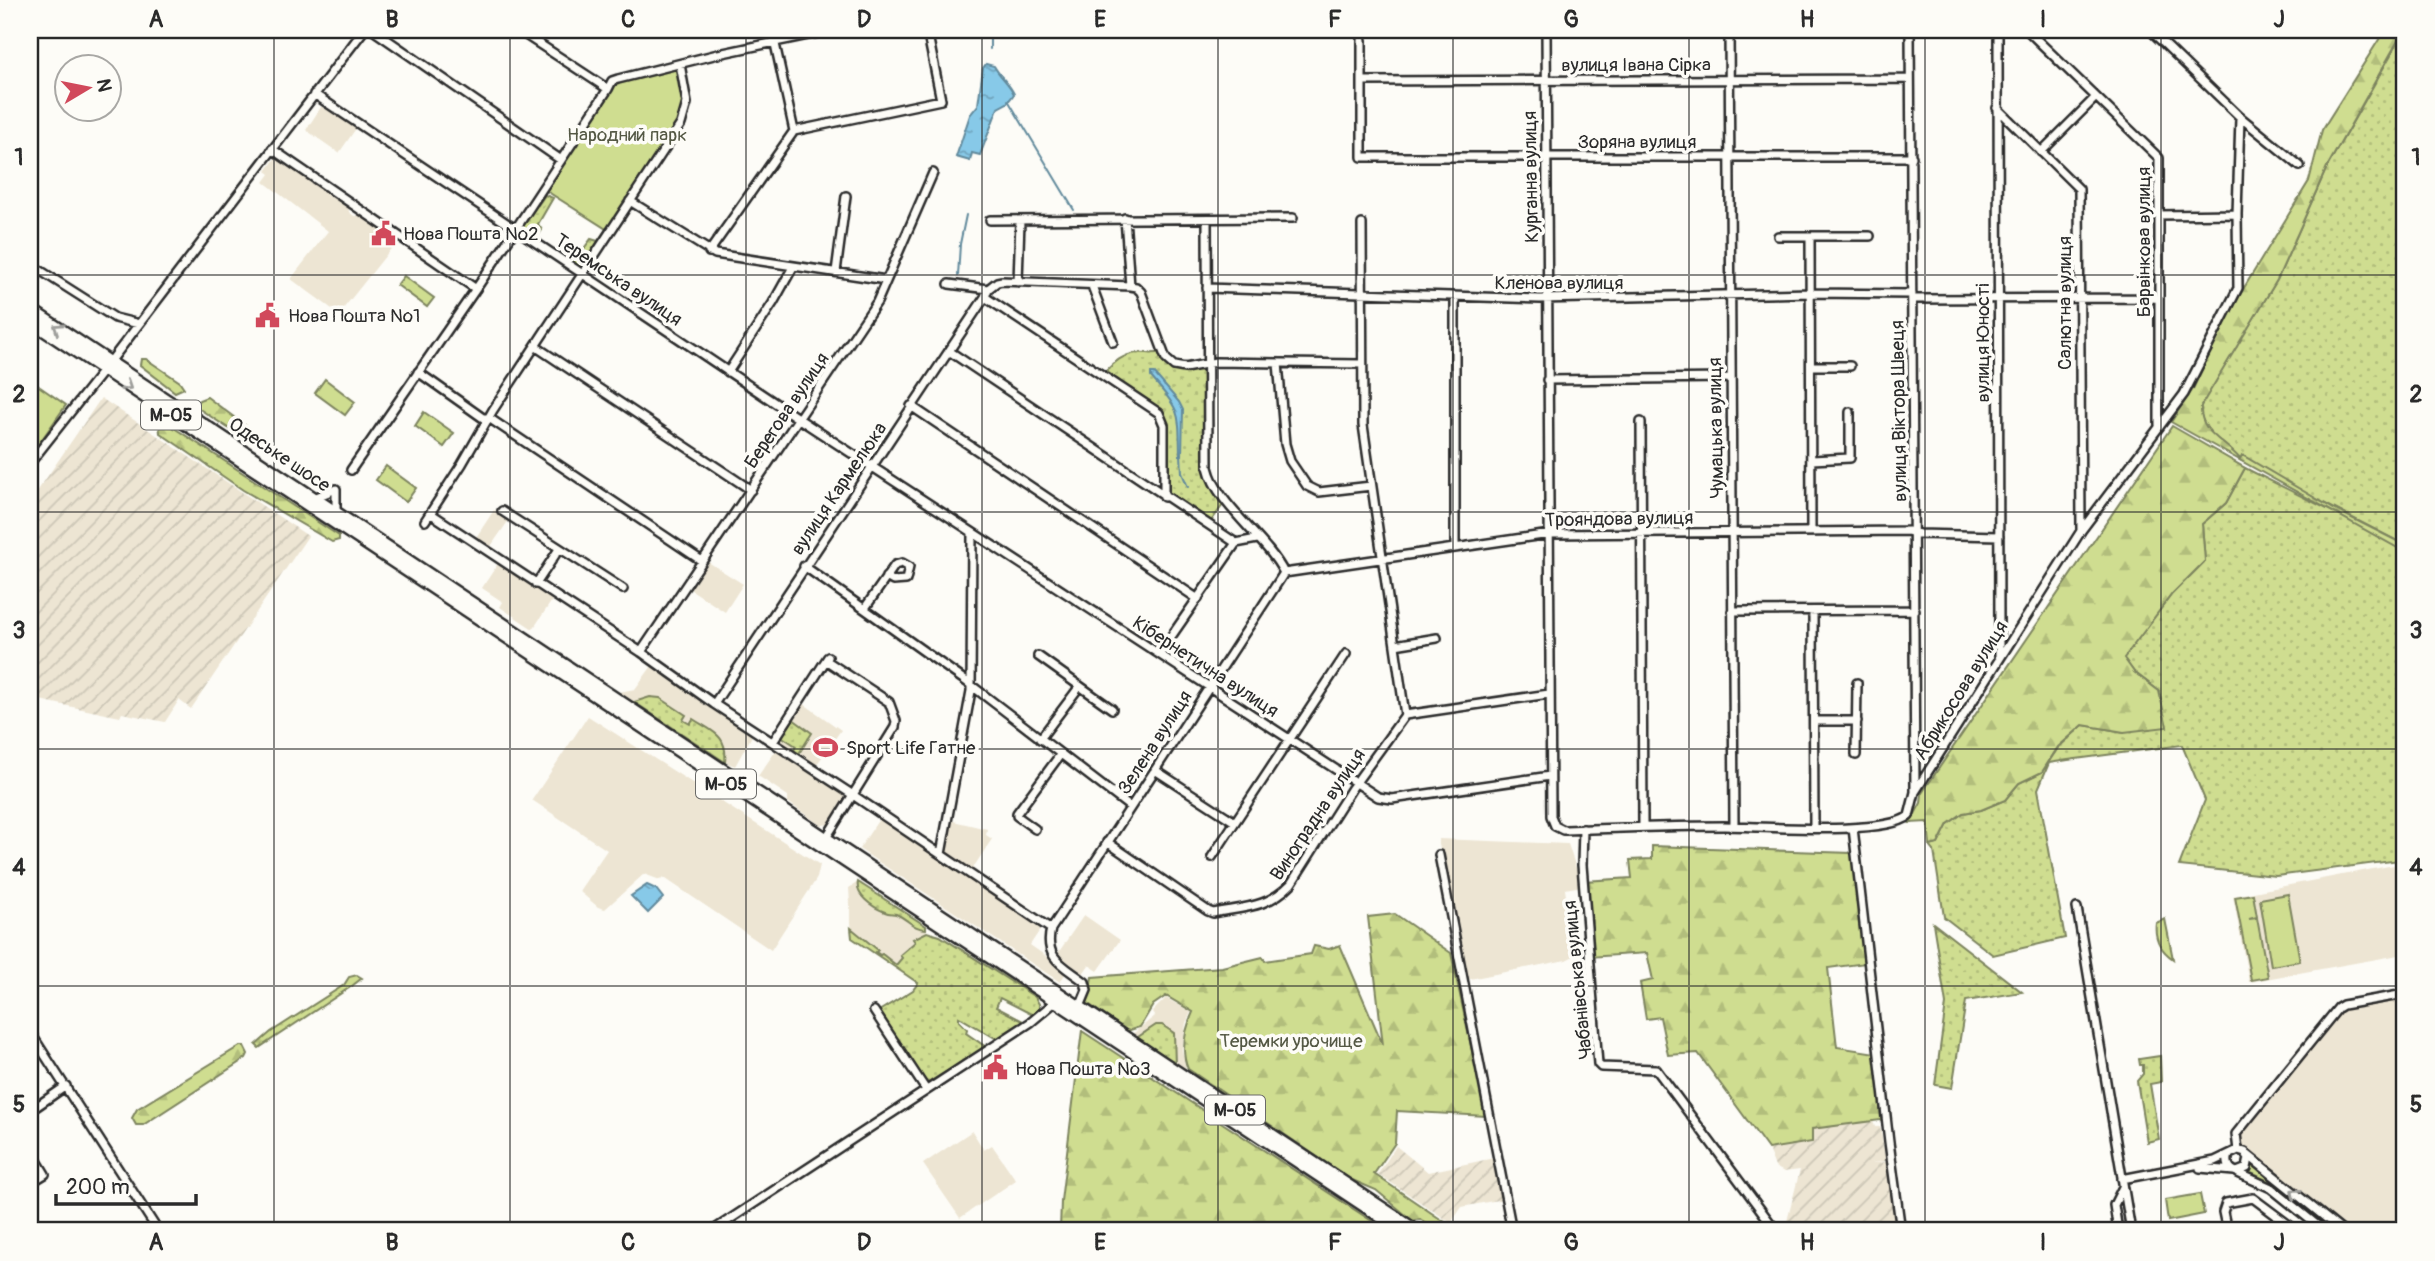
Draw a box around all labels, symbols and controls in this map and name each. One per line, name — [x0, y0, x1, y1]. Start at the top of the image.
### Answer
text: A — [149, 5, 164, 34]
text: B — [385, 5, 399, 34]
text: C — [621, 5, 635, 34]
text: D — [857, 5, 871, 34]
text: E — [1094, 5, 1106, 34]
text: F — [1328, 5, 1342, 34]
text: G — [1563, 5, 1579, 34]
text: H — [1800, 5, 1814, 34]
text: I — [2040, 5, 2046, 34]
text: J — [2273, 5, 2285, 34]
north arrow — [52, 52, 122, 122]
street label: вулиця Івана Сірка — [1561, 53, 1711, 77]
text: N — [91, 77, 117, 94]
street label: Курганна вулиця — [1518, 111, 1544, 243]
park label: Народний парк — [567, 123, 687, 147]
street label: Зоряна вулиця — [1578, 130, 1696, 154]
text: 1 — [15, 143, 24, 172]
text: 1 — [2412, 143, 2421, 172]
street label: Барвінкова вулиця — [2132, 167, 2156, 317]
public building icon: Нова Пошта №2 — [369, 219, 397, 247]
place label: Нова Пошта №2 — [403, 222, 539, 246]
street label: Теремська вулиця — [550, 228, 687, 331]
street label: Салютна вулиця — [2053, 236, 2077, 370]
street label: Кленова вулиця — [1494, 271, 1624, 295]
street label: вулиця Юності — [1971, 283, 1995, 403]
public building icon: Нова Пошта №1 — [254, 301, 282, 329]
place label: Нова Пошта №1 — [288, 304, 421, 328]
street label: вулиця Віктора Швеця — [1885, 320, 1913, 502]
one-way arrow — [53, 323, 66, 336]
street label: Берегова вулиця — [739, 348, 835, 473]
street label: Чумацька вулиця — [1703, 357, 1729, 499]
one-way arrow — [119, 378, 132, 390]
text: 2 — [13, 380, 26, 409]
text: 2 — [2410, 380, 2423, 409]
road number: М-05 — [141, 400, 201, 430]
street label: Одеське шосе — [224, 412, 335, 498]
street label: вулиця Кармелюка — [786, 417, 892, 559]
street label: Трояндова вулиця — [1544, 506, 1694, 532]
street label: Кібернетична вулиця — [1128, 611, 1283, 723]
text: 3 — [13, 616, 25, 645]
street label: Абрикосова вулиця — [1908, 616, 2013, 765]
text: 3 — [2410, 616, 2422, 645]
street label: Зелена вулиця — [1112, 686, 1197, 799]
sports icon: Sport Life Гатне — [812, 733, 840, 761]
place label: Sport Life Гатне — [846, 736, 976, 760]
street label: Виноградна вулиця — [1265, 744, 1371, 885]
road number: М-05 — [696, 770, 756, 798]
text: 4 — [12, 853, 26, 882]
text: 4 — [2409, 853, 2423, 882]
street label: Чабанівська вулиця — [1558, 899, 1598, 1060]
park label: Теремки урочище — [1219, 1029, 1363, 1053]
public building icon: Нова Пошта №3 — [981, 1054, 1009, 1082]
place label: Нова Пошта №3 — [1015, 1057, 1151, 1081]
text: 5 — [13, 1090, 25, 1119]
text: 5 — [2410, 1090, 2422, 1119]
road number: М-05 — [1205, 1096, 1265, 1125]
scale bar — [56, 1163, 196, 1207]
text: 200 m — [66, 1174, 130, 1201]
one-way arrow — [2290, 1189, 2303, 1201]
text: A — [149, 1228, 164, 1257]
text: B — [385, 1228, 399, 1257]
text: C — [621, 1228, 635, 1257]
text: D — [857, 1228, 871, 1257]
text: E — [1094, 1228, 1106, 1257]
text: F — [1328, 1228, 1342, 1257]
text: G — [1563, 1228, 1579, 1257]
text: H — [1800, 1228, 1814, 1257]
text: I — [2040, 1228, 2046, 1257]
text: J — [2273, 1228, 2285, 1257]

